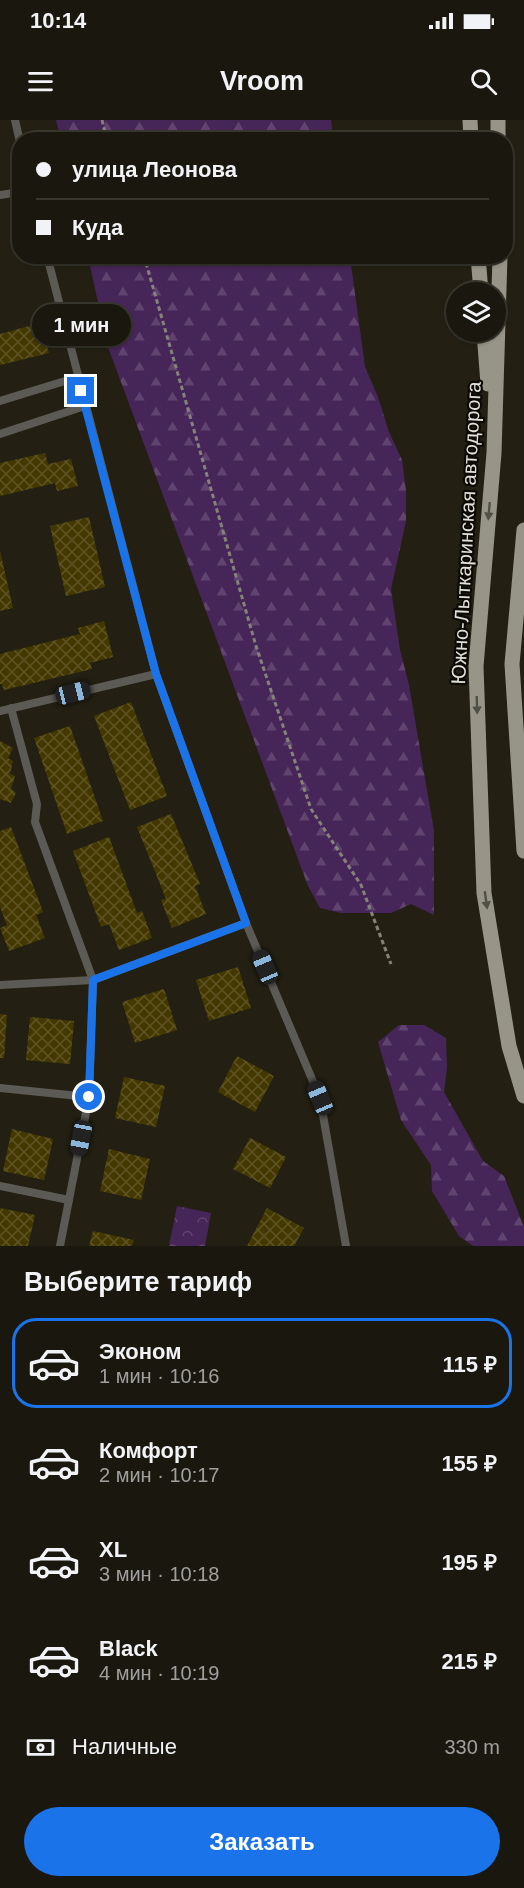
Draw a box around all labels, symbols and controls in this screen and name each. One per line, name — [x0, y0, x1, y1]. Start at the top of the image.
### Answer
text: 10:14 — [30, 8, 86, 33]
icon: menu — [24, 65, 57, 98]
icon: search — [467, 65, 500, 98]
text: Vroom — [220, 66, 304, 96]
text: улица Леонова — [72, 157, 237, 182]
text: Куда — [72, 215, 123, 240]
map controls — [446, 282, 506, 342]
button: layers — [446, 282, 506, 342]
callout: 1 мин — [32, 304, 130, 346]
text: 1 мин — [54, 314, 109, 336]
route end — [67, 377, 94, 404]
street label: Южно-Лыткаринская автодорога — [447, 380, 485, 685]
one-way arrow — [484, 501, 494, 520]
car — [53, 680, 93, 706]
one-way arrow — [473, 696, 482, 715]
one-way arrow — [481, 891, 490, 910]
car — [250, 947, 280, 987]
car — [305, 1078, 335, 1118]
route start — [75, 1083, 102, 1110]
car — [69, 1119, 93, 1157]
text: Выберите тариф — [24, 1267, 252, 1297]
icon: car — [27, 1336, 81, 1390]
text: Эконом — [99, 1339, 182, 1364]
text: 115 ₽ — [443, 1352, 497, 1377]
text: 1 мин · 10:16 — [99, 1365, 219, 1387]
icon: car — [27, 1435, 81, 1489]
text: Комфорт — [99, 1438, 198, 1463]
text: 155 ₽ — [441, 1451, 497, 1476]
text: 2 мин · 10:17 — [99, 1464, 219, 1486]
icon: car — [27, 1534, 81, 1588]
text: XL — [99, 1537, 127, 1562]
text: 195 ₽ — [441, 1550, 497, 1575]
text: 3 мин · 10:18 — [99, 1563, 219, 1585]
icon: car — [27, 1633, 81, 1687]
text: Black — [99, 1636, 158, 1661]
text: 215 ₽ — [441, 1649, 497, 1674]
text: 4 мин · 10:19 — [99, 1662, 219, 1684]
icon: cash — [24, 1731, 57, 1764]
text: Наличные — [72, 1734, 177, 1759]
text: 330 m — [444, 1736, 500, 1758]
button: Заказать — [24, 1807, 500, 1876]

